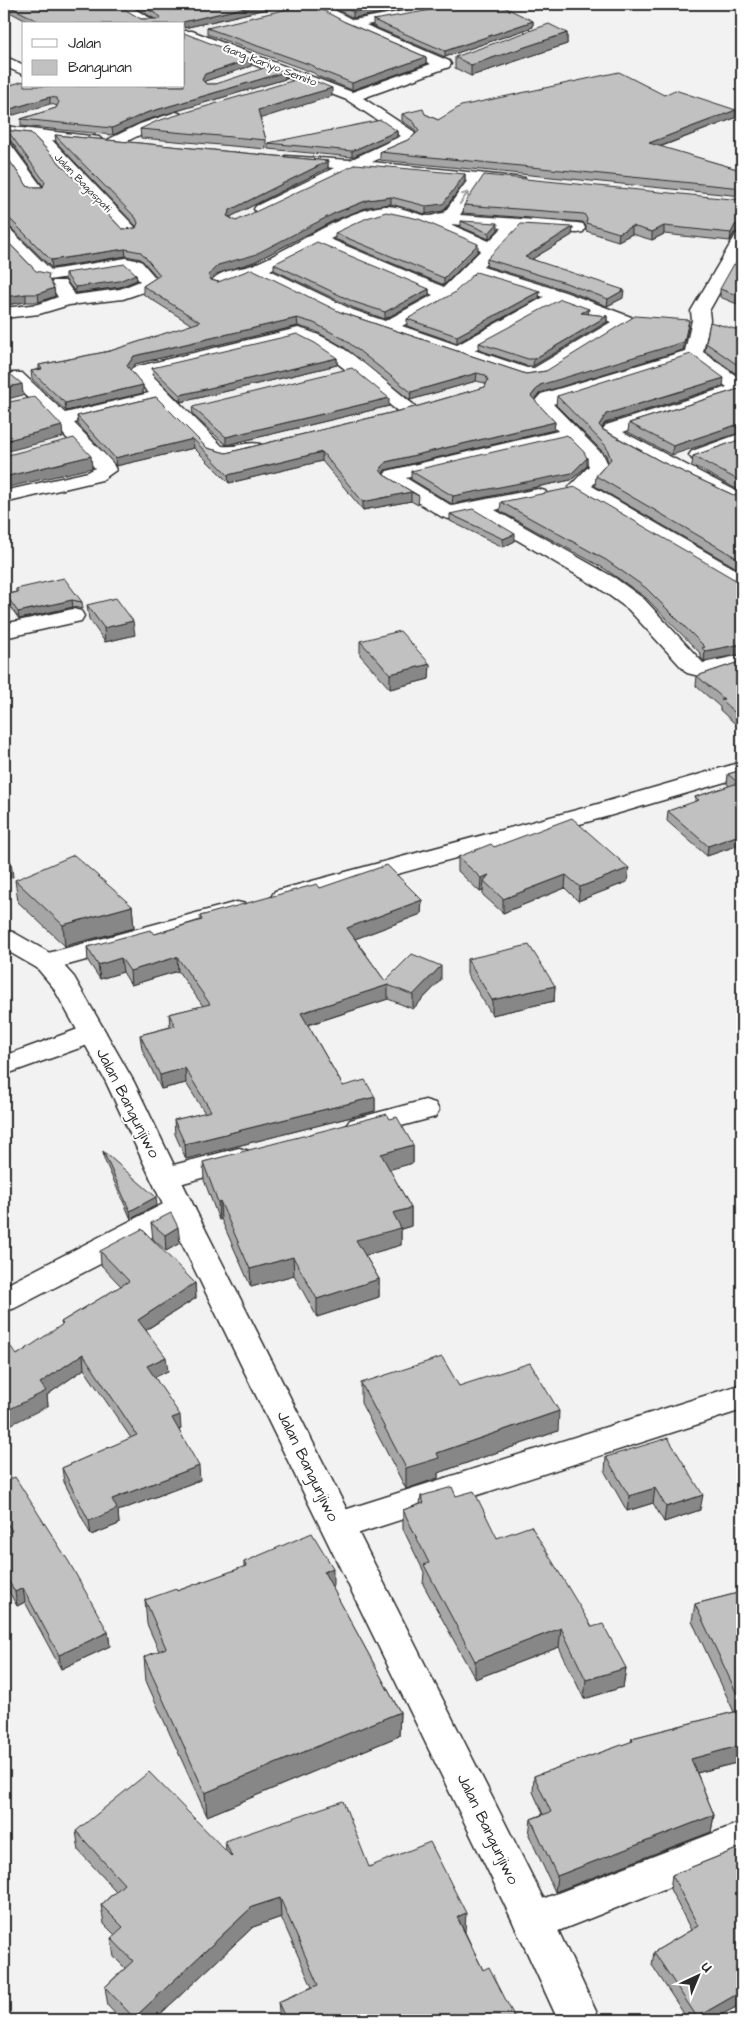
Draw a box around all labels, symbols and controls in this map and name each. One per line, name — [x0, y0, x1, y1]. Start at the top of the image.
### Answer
legend — [22, 22, 185, 88]
text: Jalan — [68, 33, 102, 54]
street label: Gang Kariyo Semito — [221, 40, 320, 91]
text: Bangunan — [68, 57, 132, 79]
street label: Jalan Bagaspati — [50, 150, 115, 217]
one-way arrow — [459, 191, 469, 205]
street label: Jalan Bangunjiwo — [90, 1044, 165, 1162]
street label: Jalan Bangunjiwo — [271, 1407, 344, 1526]
street label: Jalan Bangunjiwo — [451, 1770, 524, 1889]
north arrow — [674, 1952, 724, 2002]
text: U — [697, 1957, 716, 1977]

